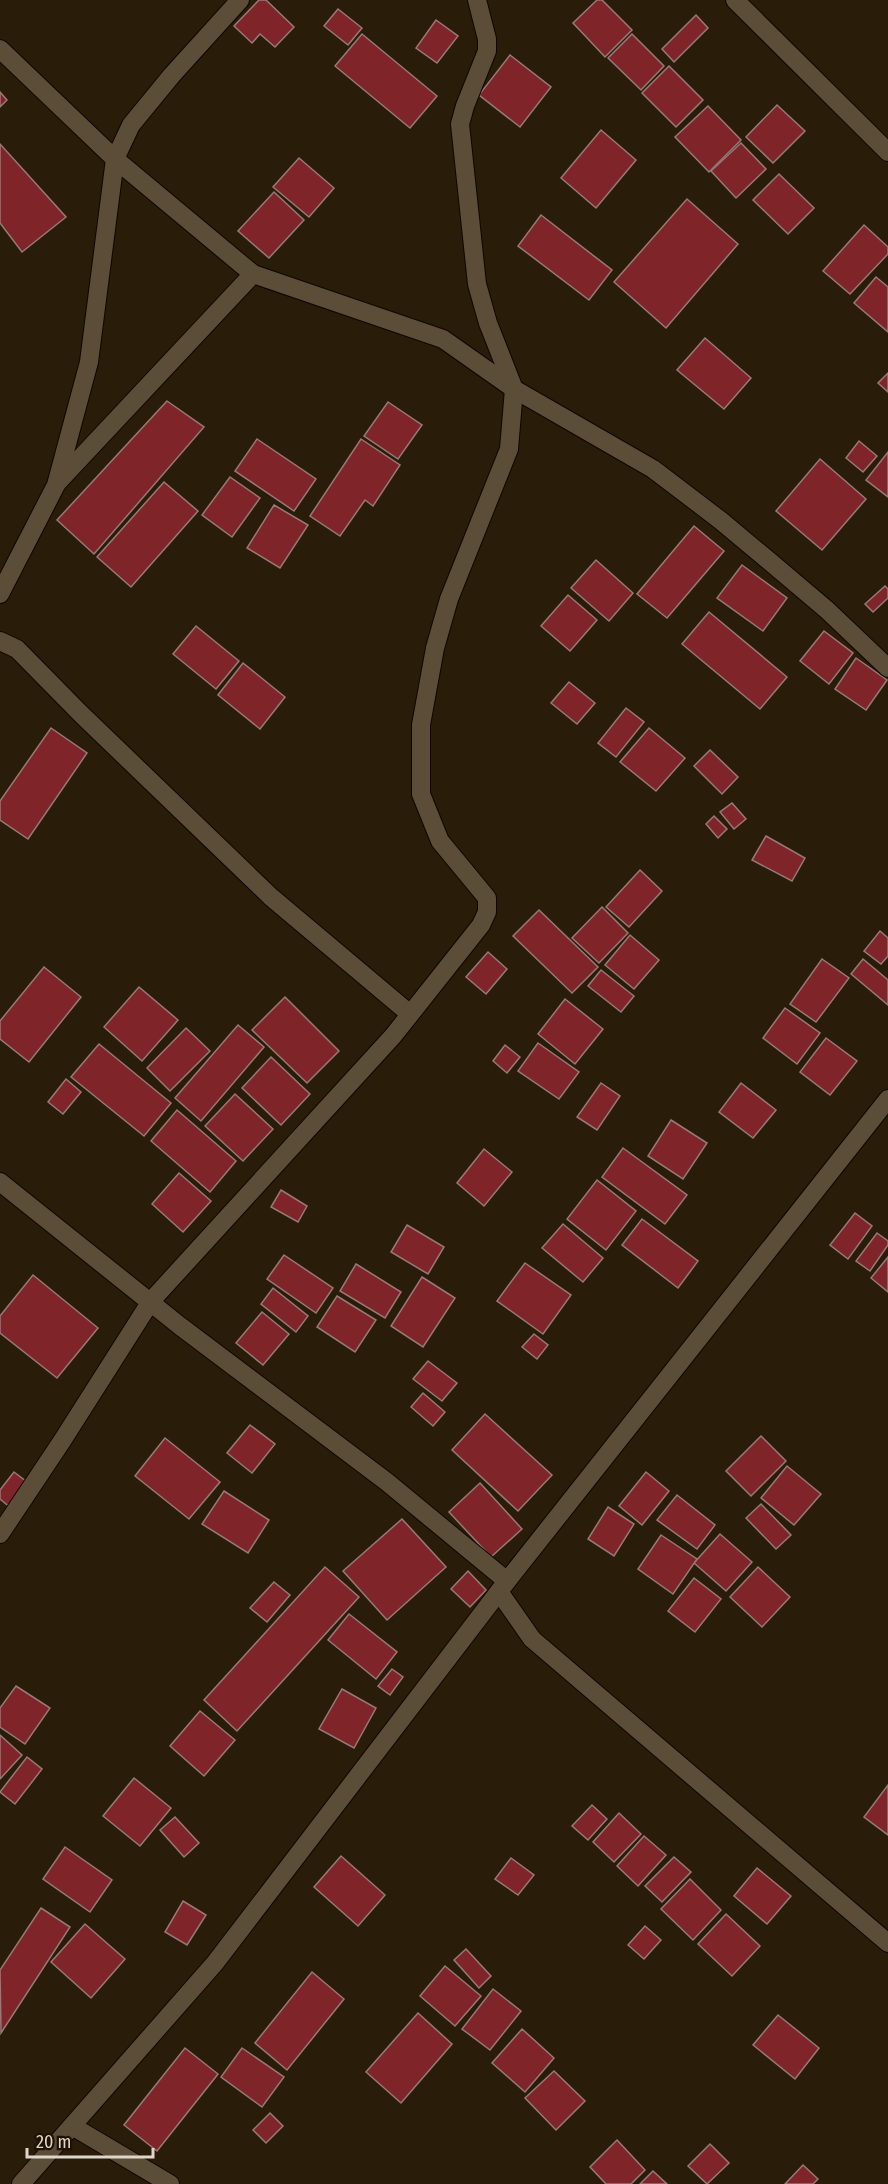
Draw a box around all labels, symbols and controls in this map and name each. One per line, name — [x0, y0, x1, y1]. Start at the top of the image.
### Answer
scale bar — [27, 2121, 153, 2159]
text: 20 m — [36, 2131, 71, 2153]

